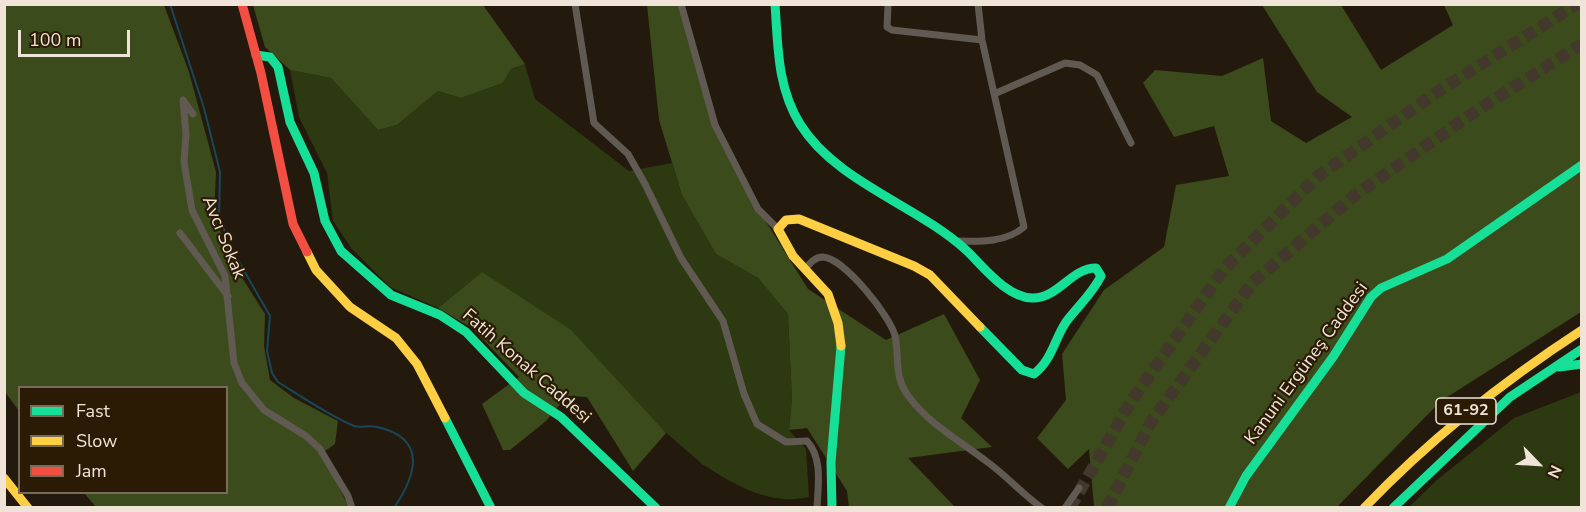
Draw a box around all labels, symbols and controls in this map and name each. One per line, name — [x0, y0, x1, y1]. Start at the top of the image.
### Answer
scale bar — [21, 18, 134, 56]
text: 100 m — [29, 28, 81, 52]
street label: Avcı Sokak — [197, 193, 249, 283]
street label: Kanuni Ergüneş Caddesi — [1241, 279, 1373, 449]
street label: Fatih Konak Caddesi — [457, 305, 595, 429]
legend — [18, 386, 228, 494]
road number: 61-92 — [1436, 398, 1496, 424]
text: Fast — [76, 399, 110, 423]
text: Slow — [76, 429, 117, 453]
north arrow — [1508, 434, 1568, 494]
text: Jam — [76, 459, 107, 483]
text: N — [1542, 462, 1567, 482]

